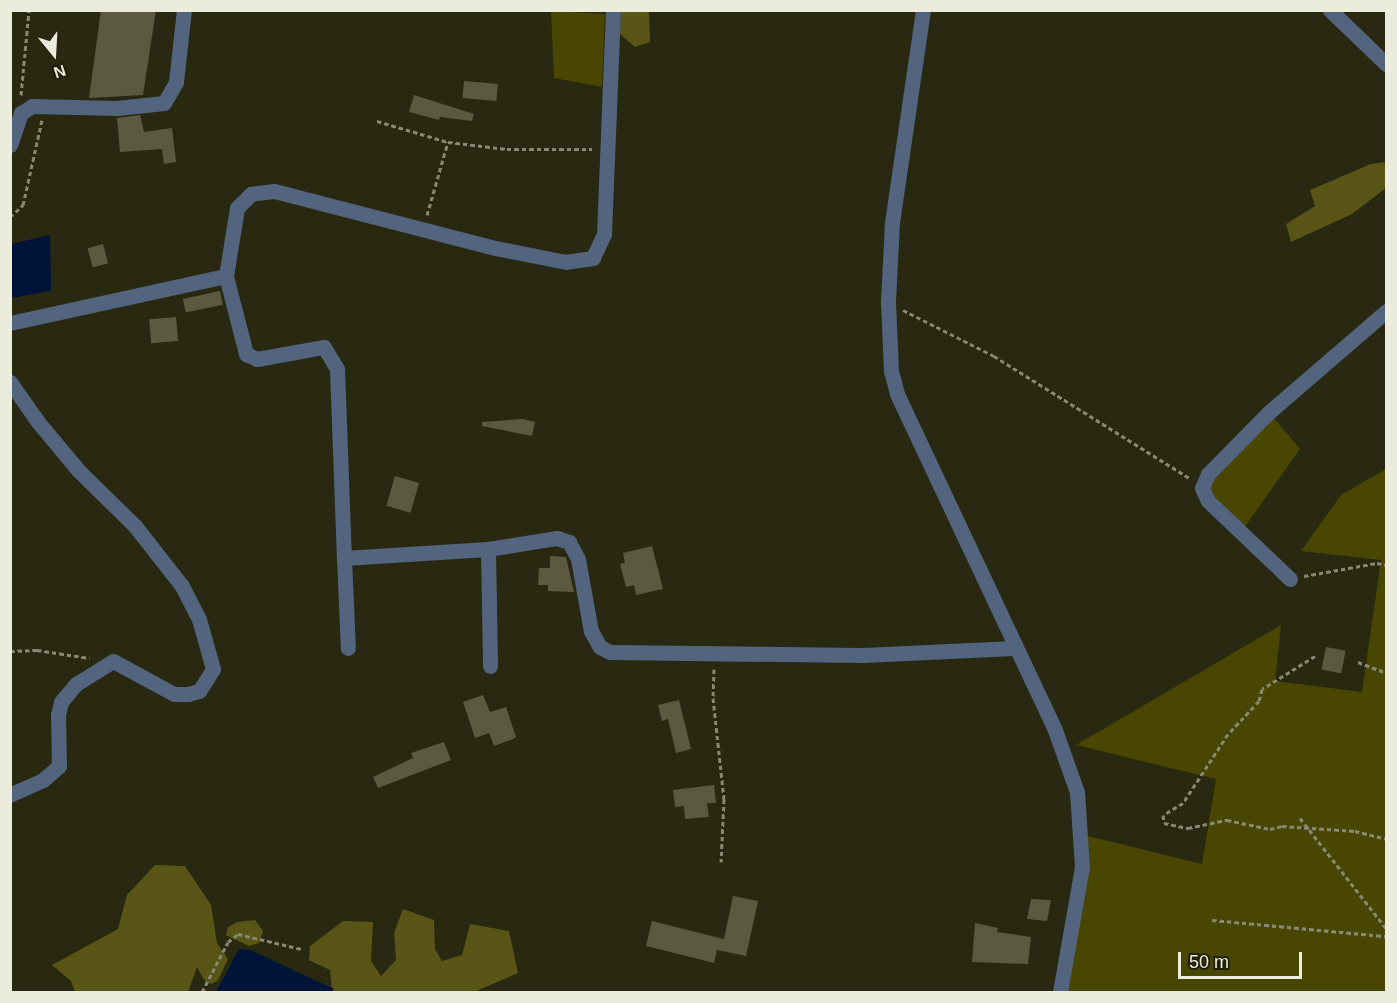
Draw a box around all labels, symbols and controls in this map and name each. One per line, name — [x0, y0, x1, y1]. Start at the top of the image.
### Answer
north arrow — [24, 24, 84, 84]
text: N — [52, 62, 68, 81]
scale bar — [1181, 940, 1306, 978]
text: 50 m — [1189, 952, 1229, 972]

